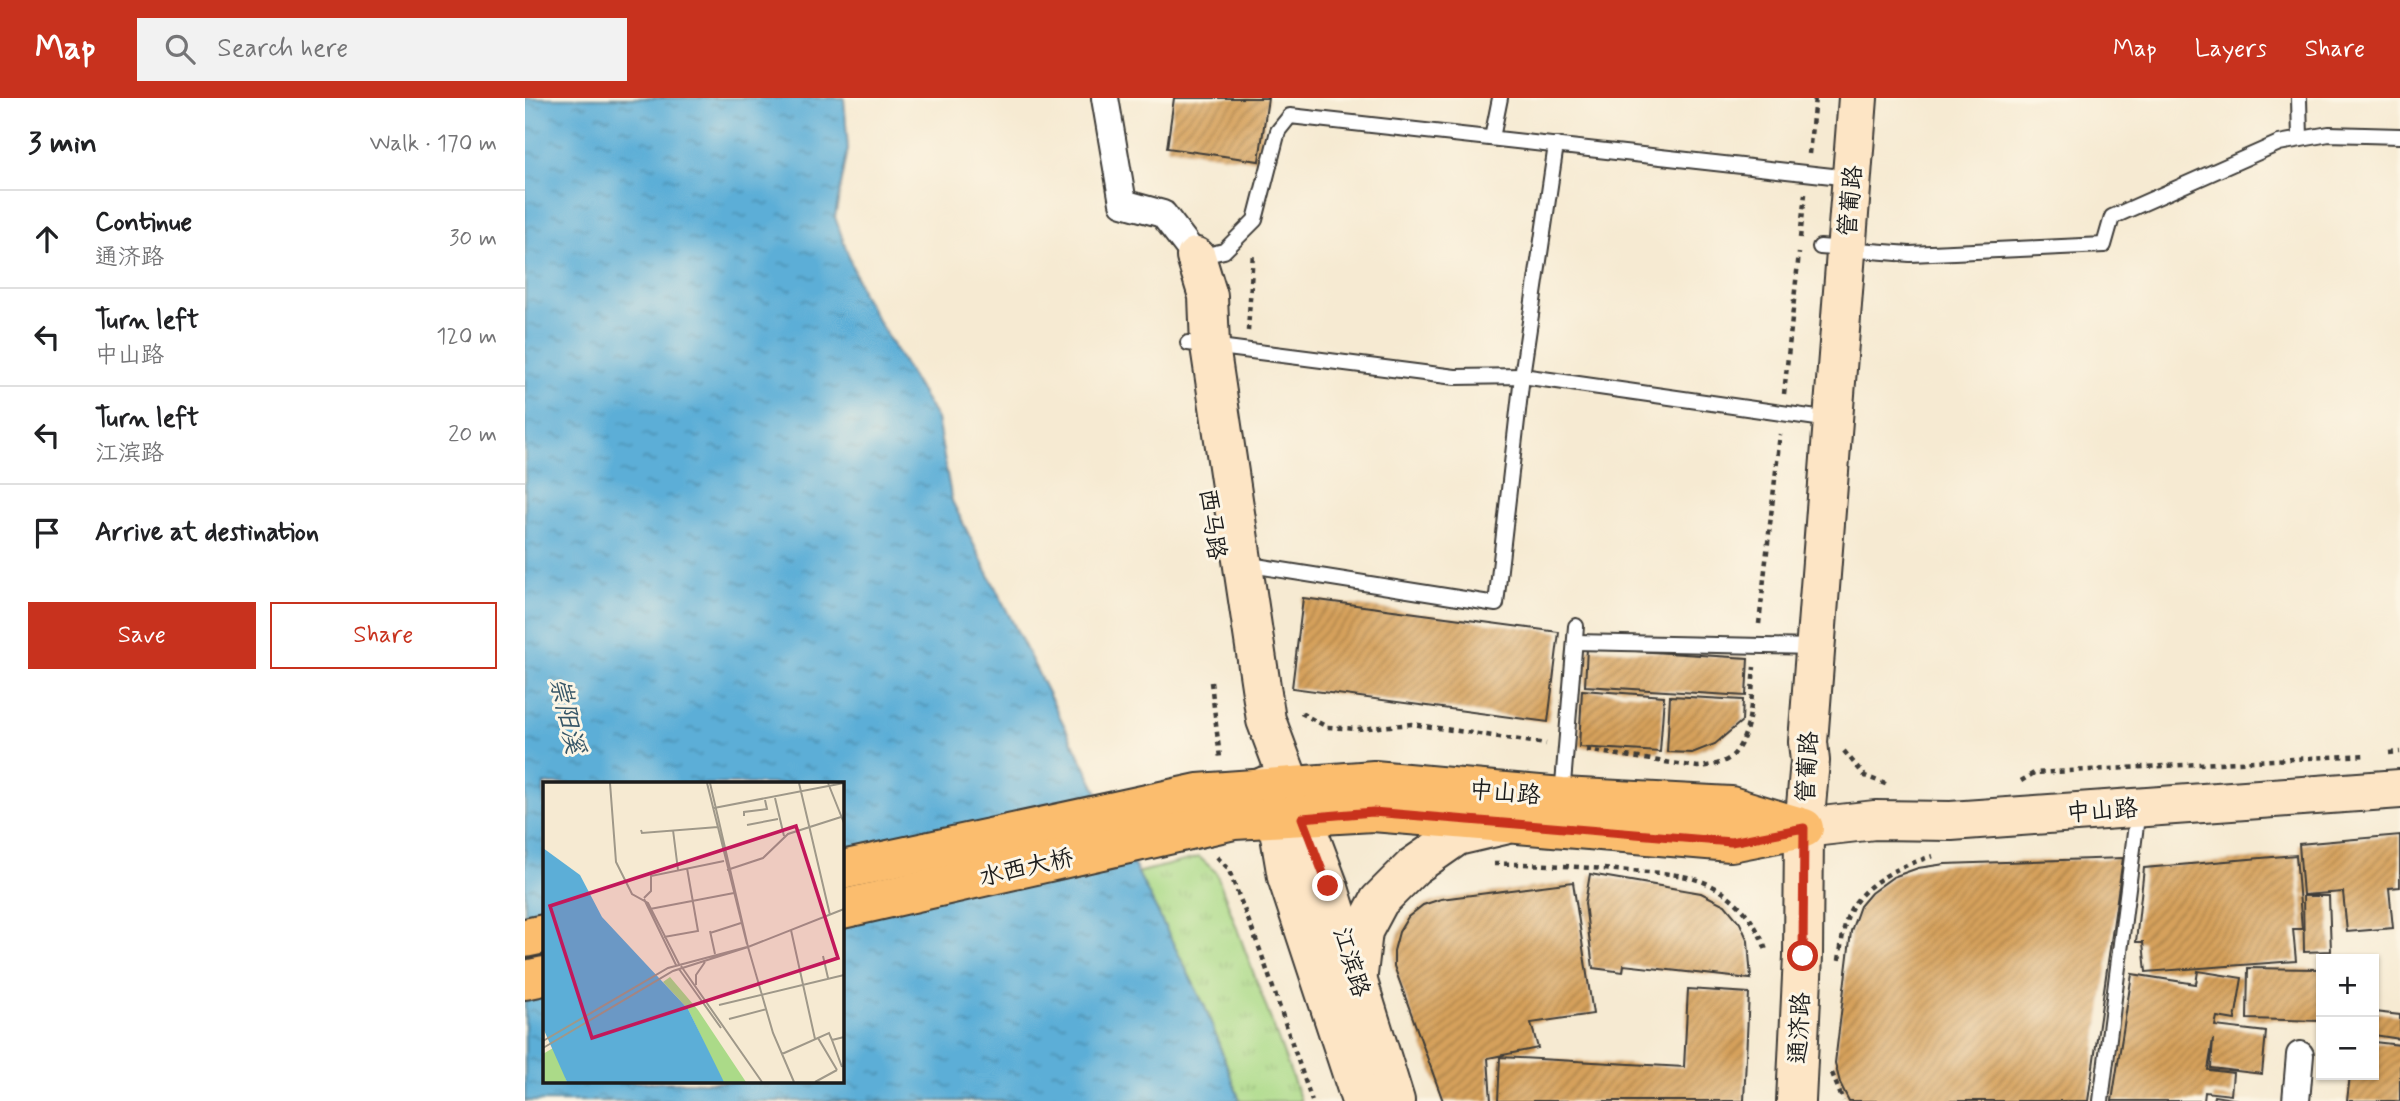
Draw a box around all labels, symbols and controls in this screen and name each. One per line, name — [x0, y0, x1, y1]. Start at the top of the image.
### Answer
search box — [137, 18, 627, 81]
text: Map — [35, 27, 95, 71]
icon: search — [161, 30, 199, 68]
text: Search here — [217, 32, 348, 66]
text: Map — [2113, 34, 2157, 65]
text: Layers — [2195, 34, 2267, 65]
text: Share — [2305, 34, 2365, 65]
text: 3 min — [28, 124, 97, 163]
text: Walk · 170 m — [369, 129, 497, 159]
street label: 管葡路 — [1833, 164, 1870, 238]
text: Continue — [95, 206, 192, 240]
icon: ahead — [28, 220, 66, 258]
text: 30 m — [449, 224, 497, 254]
text: 通济路 — [95, 243, 164, 273]
text: Turn left — [95, 304, 199, 338]
icon: left — [28, 318, 66, 356]
text: 120 m — [436, 322, 497, 352]
text: 中山路 — [95, 341, 164, 371]
text: Turn left — [95, 402, 199, 436]
icon: left — [28, 416, 66, 454]
text: 20 m — [448, 420, 497, 450]
text: 江滨路 — [95, 439, 164, 469]
street label: 西马路 — [1191, 486, 1232, 562]
icon: arrive — [28, 514, 66, 552]
text: Arrive at destination — [95, 516, 319, 550]
button: Save — [28, 602, 256, 669]
button: Share — [270, 602, 497, 669]
water label: 崇阳溪 — [541, 674, 592, 759]
street label: 管葡路 — [1791, 730, 1826, 804]
street label: 中山路 — [1468, 775, 1542, 812]
inset map — [543, 782, 843, 1084]
street label: 中山路 — [2065, 794, 2139, 829]
street label: 水西大桥 — [976, 843, 1077, 894]
route end — [1312, 870, 1343, 901]
street label: 江滨路 — [1325, 923, 1376, 1001]
route start — [1787, 940, 1818, 971]
map controls — [2316, 954, 2379, 1080]
button: + — [2316, 954, 2379, 1017]
street label: 通济路 — [1783, 991, 1818, 1065]
button: − — [2316, 1017, 2379, 1080]

